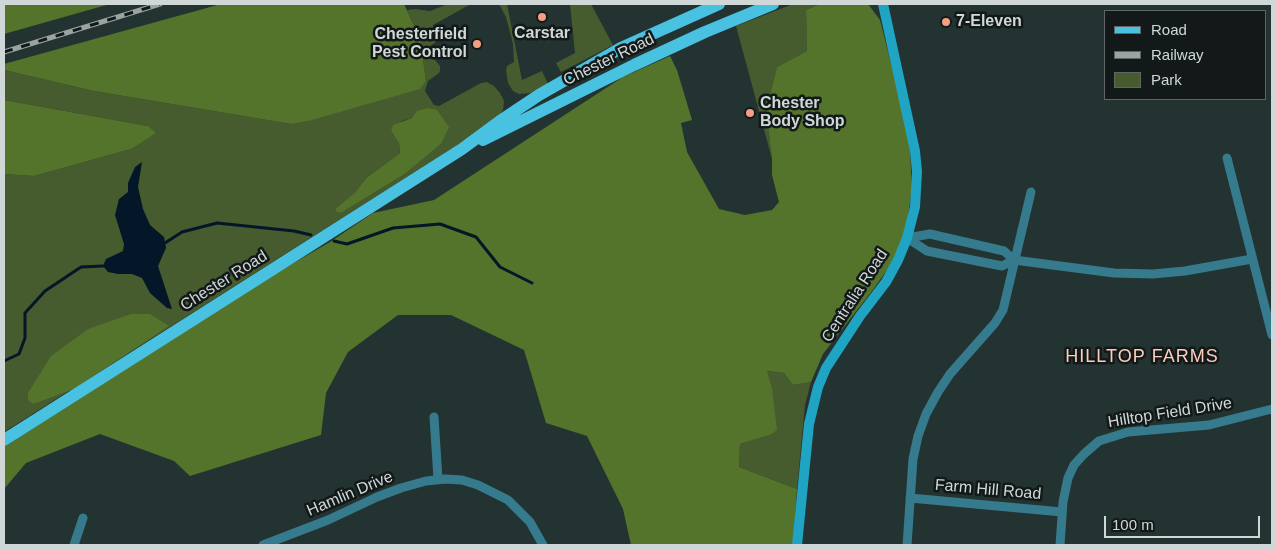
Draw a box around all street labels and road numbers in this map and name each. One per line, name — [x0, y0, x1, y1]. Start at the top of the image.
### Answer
street label: Chester Road — [560, 30, 658, 90]
street label: Centralia Road — [818, 246, 892, 346]
street label: Chester Road — [177, 247, 271, 315]
street label: Hilltop Field Drive — [1107, 394, 1233, 432]
street label: Hamlin Drive — [304, 467, 396, 521]
street label: Farm Hill Road — [934, 476, 1042, 504]

